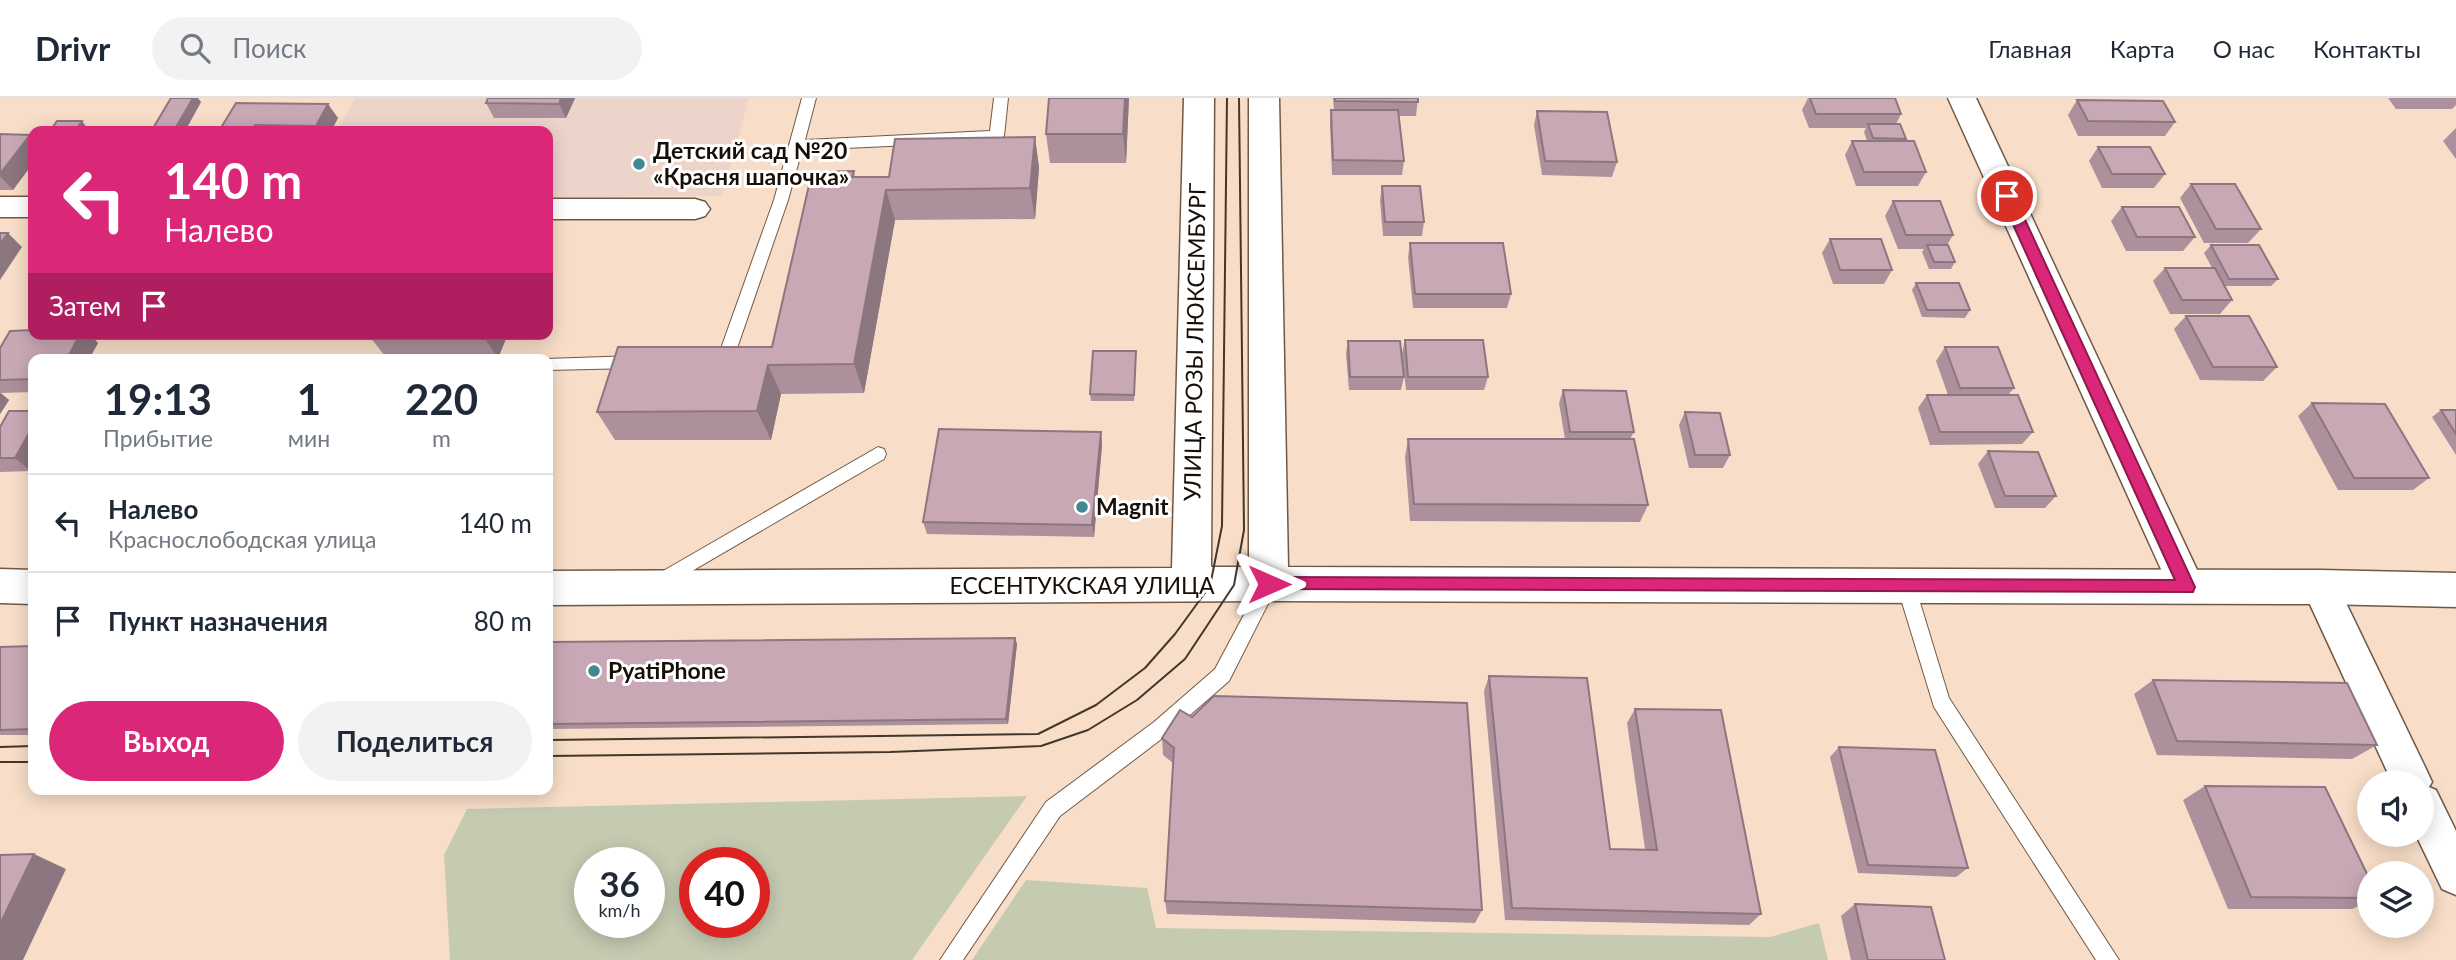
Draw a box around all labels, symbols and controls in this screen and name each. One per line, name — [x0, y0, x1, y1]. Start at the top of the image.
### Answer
search box — [152, 17, 642, 80]
text: Drivr — [35, 28, 110, 68]
icon: search — [176, 29, 214, 67]
text: Поиск — [232, 32, 307, 64]
text: Главная — [1988, 34, 2072, 63]
text: Карта — [2110, 34, 2175, 63]
text: О нас — [2213, 34, 2275, 63]
text: Контакты — [2313, 34, 2421, 63]
place label: Детский сад №20 «Красня шапочка» — [653, 136, 849, 190]
text: 140 m — [164, 151, 302, 209]
icon: left — [49, 154, 140, 245]
marker: Детский сад №20 «Красня шапочка» — [631, 156, 647, 172]
pin — [1977, 166, 2037, 226]
icon: arrive — [1988, 177, 2026, 215]
street label: УЛИЦА РОЗЫ ЛЮКСЕМБУРГ — [1177, 182, 1211, 501]
text: Налево — [164, 210, 274, 249]
icon: arrive — [135, 287, 173, 325]
text: Затем — [49, 290, 121, 322]
text: 19:13 — [104, 374, 212, 424]
text: 1 — [297, 374, 321, 424]
text: 220 — [405, 374, 478, 424]
text: Прибытие — [103, 424, 213, 452]
text: мин — [288, 424, 330, 452]
text: m — [432, 424, 451, 452]
place label: Magnit — [1096, 492, 1169, 520]
text: Налево — [108, 493, 198, 525]
marker: Magnit — [1074, 499, 1090, 515]
icon: left — [49, 504, 87, 542]
text: 140 m — [459, 507, 532, 539]
text: Краснослободская улица — [108, 525, 376, 553]
position arrow — [1232, 547, 1306, 621]
street label: ЕССЕНТУКСКАЯ УЛИЦА — [949, 571, 1215, 599]
icon: arrive — [49, 602, 87, 640]
text: Пункт назначения — [108, 605, 328, 637]
text: 80 m — [474, 605, 532, 637]
place label: PyatiPhone — [608, 656, 726, 684]
marker: PyatiPhone — [586, 663, 602, 679]
button: Выход — [49, 701, 284, 781]
button: Поделиться — [298, 701, 532, 781]
map controls — [2357, 770, 2434, 938]
button: sound — [2357, 770, 2434, 847]
speed limit sign: 40 — [679, 847, 770, 938]
button: layers — [2357, 861, 2434, 938]
text: 36 — [599, 862, 640, 904]
text: km/h — [598, 899, 641, 921]

